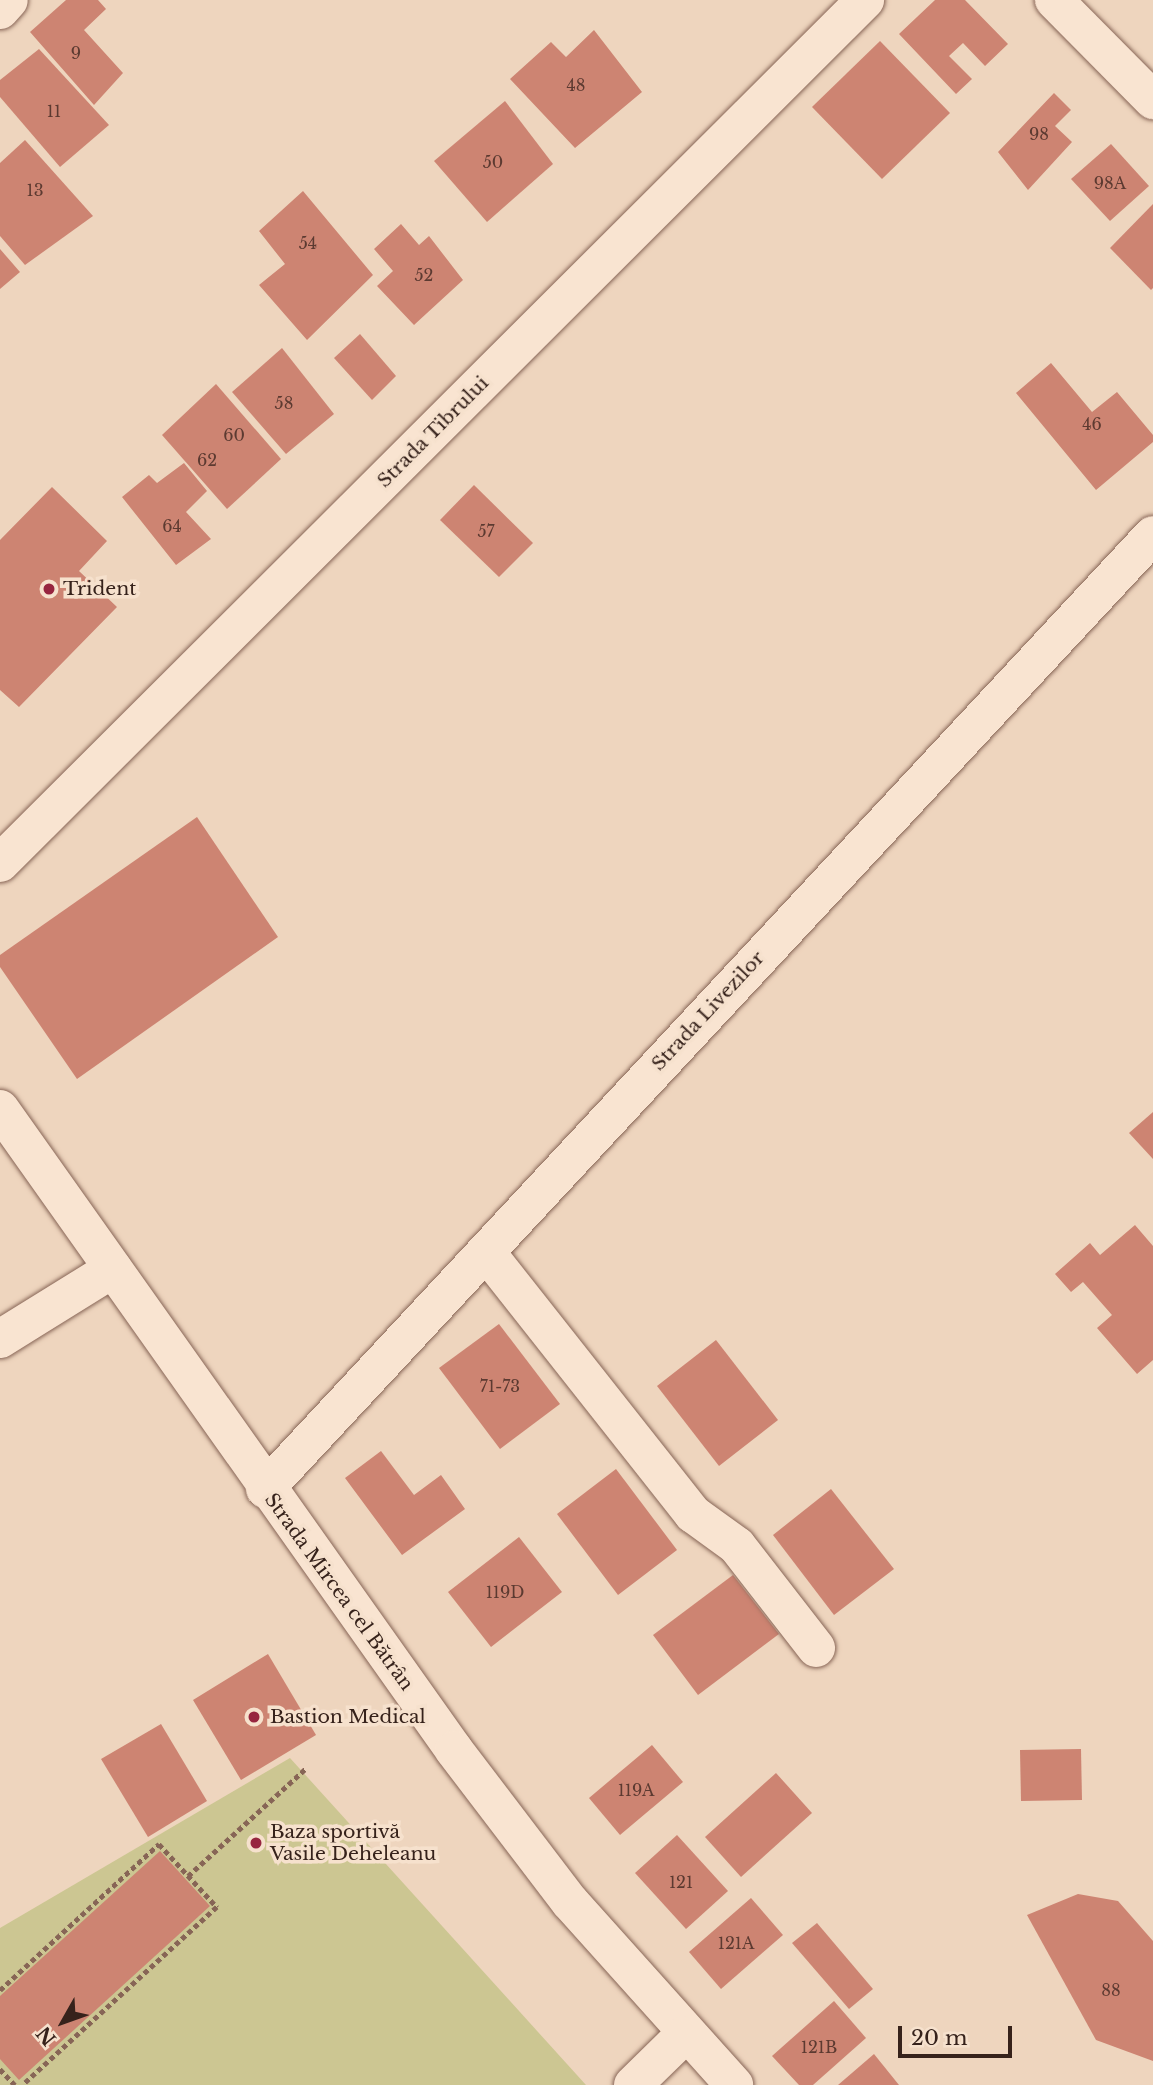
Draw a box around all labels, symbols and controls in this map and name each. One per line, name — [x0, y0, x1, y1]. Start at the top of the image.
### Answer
house number: 9 — [71, 43, 81, 63]
house number: 48 — [566, 75, 586, 95]
house number: 11 — [47, 101, 61, 121]
house number: 98 — [1029, 124, 1049, 144]
house number: 50 — [483, 152, 503, 172]
house number: 98A — [1094, 173, 1126, 193]
house number: 13 — [27, 180, 43, 200]
house number: 54 — [299, 233, 317, 253]
house number: 52 — [415, 265, 433, 285]
street label: Strada Tibrului — [372, 371, 494, 493]
house number: 58 — [275, 393, 293, 413]
house number: 46 — [1082, 414, 1102, 434]
house number: 60 — [223, 425, 245, 445]
house number: 62 — [197, 450, 217, 470]
house number: 64 — [162, 516, 182, 536]
house number: 57 — [477, 521, 495, 541]
place label: Trident — [63, 578, 136, 600]
marker: Trident — [41, 581, 57, 597]
street label: Strada Livezilor — [647, 947, 769, 1075]
house number: 71-73 — [480, 1376, 520, 1396]
street label: Strada Mircea cel Bătrân — [260, 1489, 418, 1695]
house number: 119D — [486, 1582, 524, 1602]
place label: Bastion Medical — [270, 1706, 426, 1728]
marker: Bastion Medical — [244, 1707, 264, 1727]
house number: 119A — [618, 1780, 654, 1800]
place label: Baza sportivă Vasile Deheleanu — [270, 1821, 436, 1865]
marker: Baza sportivă Vasile Deheleanu — [248, 1835, 264, 1851]
house number: 121 — [669, 1872, 693, 1892]
house number: 121A — [718, 1933, 754, 1953]
house number: 88 — [1101, 1980, 1121, 2000]
north arrow — [28, 1987, 98, 2057]
scale bar — [901, 2011, 1015, 2056]
text: N — [32, 2022, 61, 2050]
text: 20 m — [911, 2025, 968, 2051]
house number: 121B — [801, 2037, 837, 2057]

